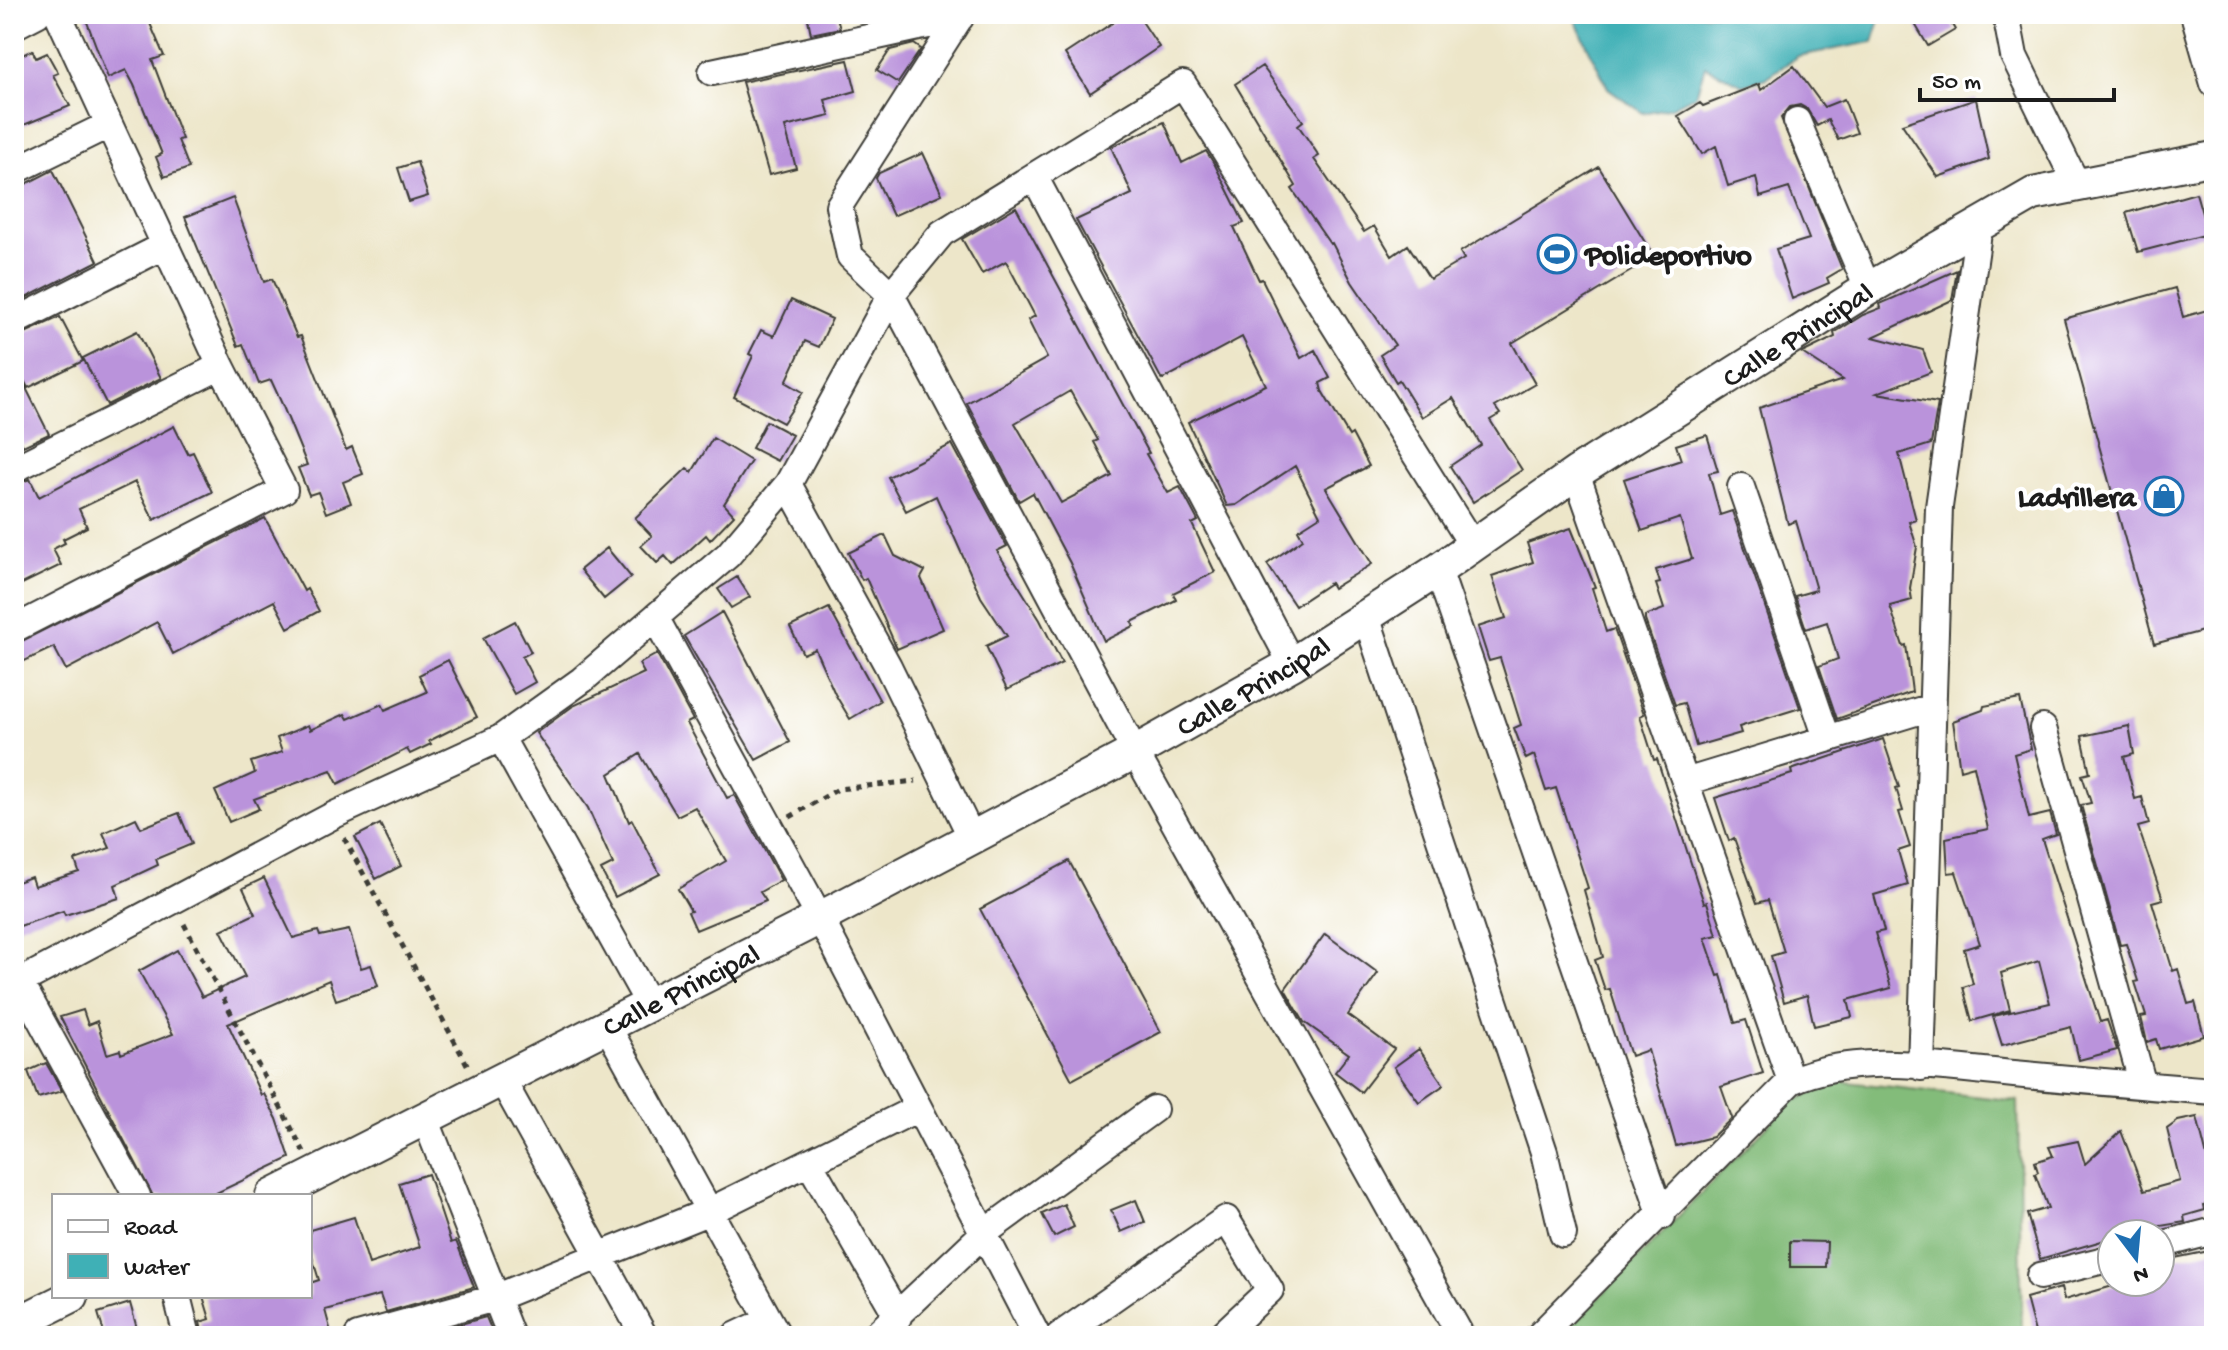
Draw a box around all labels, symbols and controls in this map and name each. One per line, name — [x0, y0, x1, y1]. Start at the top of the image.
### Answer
scale bar — [1920, 52, 2114, 102]
text: 50 m — [1932, 69, 1981, 98]
sports icon: Polideportivo — [1536, 233, 1578, 275]
place label: Polideportivo — [1583, 241, 1752, 276]
street label: Calle Principal — [1717, 277, 1881, 398]
shop icon: Ladrillera — [2143, 475, 2185, 517]
place label: Ladrillera — [2018, 483, 2137, 518]
street label: Calle Principal — [1172, 631, 1339, 747]
street label: Calle Principal — [598, 938, 767, 1047]
legend — [52, 1194, 312, 1298]
text: Road — [124, 1215, 178, 1244]
north arrow — [2096, 1218, 2176, 1298]
text: Water — [124, 1255, 191, 1284]
text: N — [2130, 1259, 2151, 1288]

